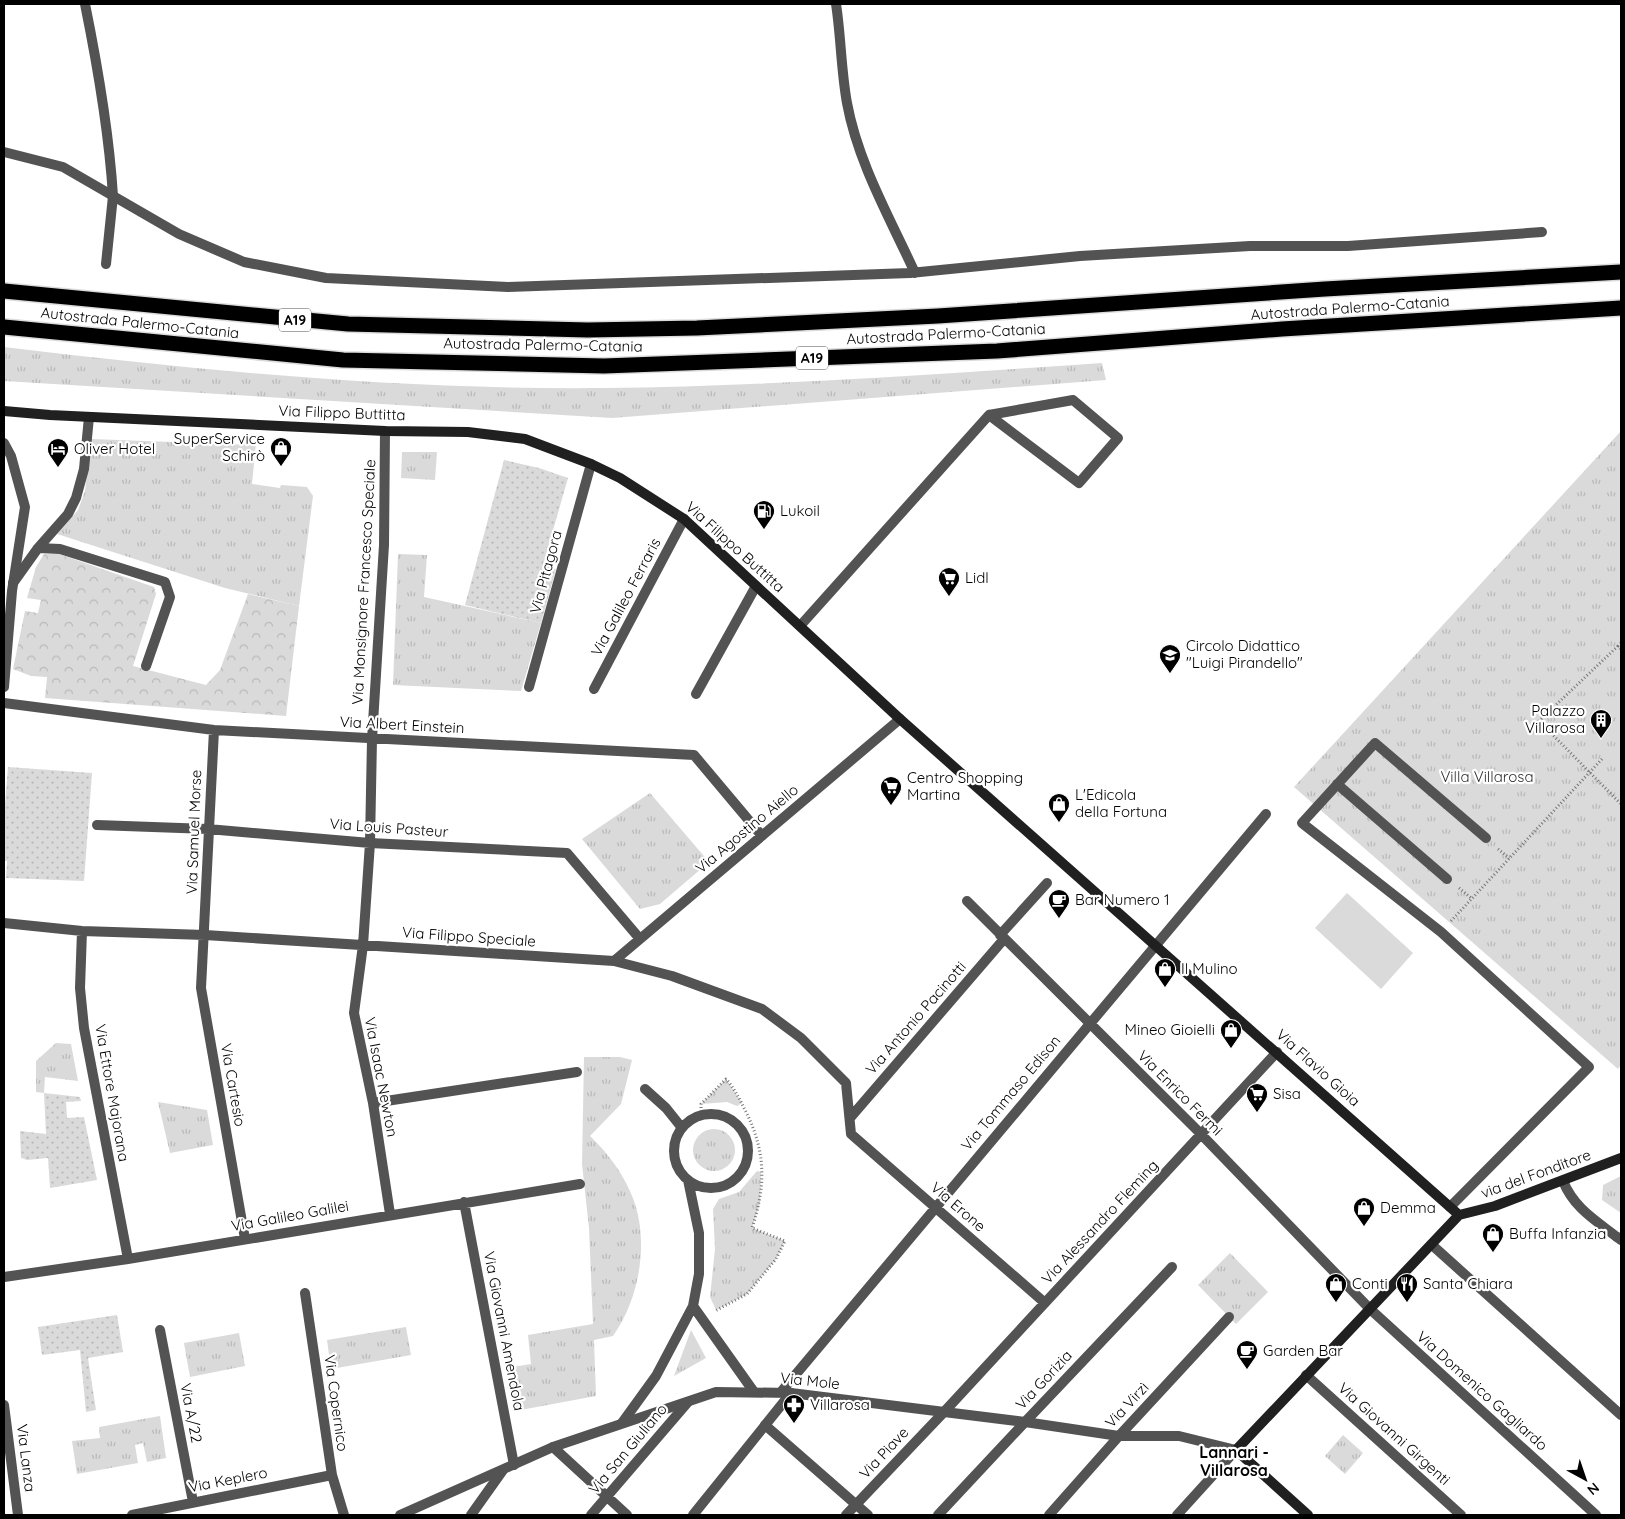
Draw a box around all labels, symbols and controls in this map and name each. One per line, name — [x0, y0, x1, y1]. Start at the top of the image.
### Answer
street label: Autostrada Palermo-Catania — [1250, 291, 1450, 324]
street label: Autostrada Palermo-Catania — [40, 303, 240, 342]
road number: A19 — [279, 308, 311, 332]
street label: Autostrada Palermo-Catania — [846, 319, 1046, 348]
street label: Autostrada Palermo-Catania — [443, 333, 643, 356]
road number: A19 — [796, 346, 828, 369]
street label: Via Filippo Buttitta — [278, 401, 406, 424]
place label: SuperService Schirò — [174, 429, 265, 465]
shop icon: SuperService Schirò — [269, 436, 293, 467]
hotel icon: Oliver Hotel — [46, 437, 70, 468]
place label: Oliver Hotel — [74, 439, 155, 458]
street label: Via Monsignore Francesco Speciale — [348, 459, 379, 705]
street label: Via Filippo Buttitta — [682, 497, 789, 596]
fuel station icon: Lukoil — [752, 499, 776, 530]
place label: Lukoil — [780, 501, 820, 520]
street label: Via Pitagora — [525, 528, 566, 616]
street label: Via Galileo Ferraris — [586, 535, 665, 659]
supermarket icon: Lidl — [937, 566, 961, 597]
place label: Lidl — [965, 568, 989, 587]
place label: Circolo Didattico "Luigi Pirandello" — [1186, 636, 1303, 672]
school or university icon: Circolo Didattico "Luigi Pirandello" — [1158, 643, 1182, 674]
place label: Palazzo Villarosa — [1525, 701, 1585, 737]
building icon: Palazzo Villarosa — [1589, 708, 1613, 739]
street label: Via Albert Einstein — [339, 712, 465, 737]
park label: Villa Villarosa — [1440, 767, 1534, 786]
place label: Centro Shopping Martina — [907, 768, 1023, 804]
street label: Via Samuel Morse — [182, 769, 205, 895]
supermarket icon: Centro Shopping Martina — [879, 775, 903, 806]
street label: Via Agostino Aiello — [691, 780, 802, 877]
place label: L'Edicola della Fortuna — [1075, 785, 1167, 821]
shop icon: L'Edicola della Fortuna — [1047, 792, 1071, 823]
street label: Via Louis Pasteur — [329, 814, 449, 841]
cafe icon: Bar Numero 1 — [1047, 888, 1071, 919]
place label: Bar Numero 1 — [1075, 890, 1170, 909]
street label: Via Filippo Speciale — [402, 922, 536, 951]
street label: Via Antonio Pacinotti — [861, 957, 970, 1078]
shop icon: Il Mulino — [1153, 957, 1177, 988]
place label: Il Mulino — [1181, 959, 1238, 978]
street label: Via Isaac Newton — [361, 1015, 402, 1138]
shop icon: Mineo Gioielli — [1219, 1018, 1243, 1049]
place label: Mineo Gioielli — [1125, 1020, 1215, 1039]
street label: Via Ettore Majorana — [91, 1023, 134, 1163]
street label: Via Flavio Gioia — [1272, 1025, 1364, 1110]
street label: Via Tommaso Edison — [957, 1031, 1064, 1154]
street label: Via Cartesio — [217, 1042, 250, 1128]
street label: Via Enrico Fermi — [1134, 1046, 1227, 1139]
supermarket icon: Sisa — [1245, 1082, 1269, 1113]
place label: Sisa — [1273, 1084, 1301, 1103]
street label: via del Fonditore — [1478, 1145, 1593, 1202]
street label: Via Alessandro Fleming — [1037, 1156, 1162, 1288]
street label: Via Erone — [927, 1178, 990, 1236]
street label: Via Galileo Galilei — [230, 1196, 350, 1235]
shop icon: Demma — [1352, 1196, 1376, 1227]
place label: Demma — [1380, 1198, 1436, 1217]
shop icon: Buffa Infanzia — [1481, 1222, 1505, 1253]
place label: Buffa Infanzia — [1509, 1224, 1606, 1243]
street label: Via Giovanni Amendola — [480, 1250, 529, 1412]
shop icon: Conti — [1324, 1272, 1348, 1303]
restaurant icon: Santa Chiara — [1395, 1272, 1419, 1303]
place label: Conti — [1352, 1274, 1388, 1293]
place label: Santa Chiara — [1423, 1274, 1513, 1293]
street label: Via Domenico Gagliardo — [1413, 1327, 1552, 1454]
cafe icon: Garden Bar — [1235, 1339, 1259, 1370]
place label: Garden Bar — [1263, 1341, 1343, 1360]
street label: Via Gorizia — [1011, 1346, 1076, 1413]
street label: Via Copernico — [320, 1353, 353, 1452]
street label: Via Mole — [779, 1368, 841, 1393]
street label: Via Virzì — [1101, 1378, 1153, 1432]
street label: Via Giovanni Girgenti — [1334, 1378, 1454, 1489]
street label: Via A/22 — [176, 1381, 207, 1444]
pharmacy icon: Villarosa — [782, 1393, 806, 1424]
place label: Villarosa — [810, 1395, 870, 1414]
street label: Via San Giuliano — [584, 1400, 671, 1498]
street label: Via Lanza — [13, 1423, 40, 1493]
street label: Via Piave — [855, 1423, 912, 1482]
district label: Lannari - Villarosa — [1199, 1442, 1269, 1480]
north arrow — [1560, 1454, 1610, 1504]
street label: Via Keplero — [187, 1463, 269, 1496]
text: N — [1584, 1479, 1603, 1499]

